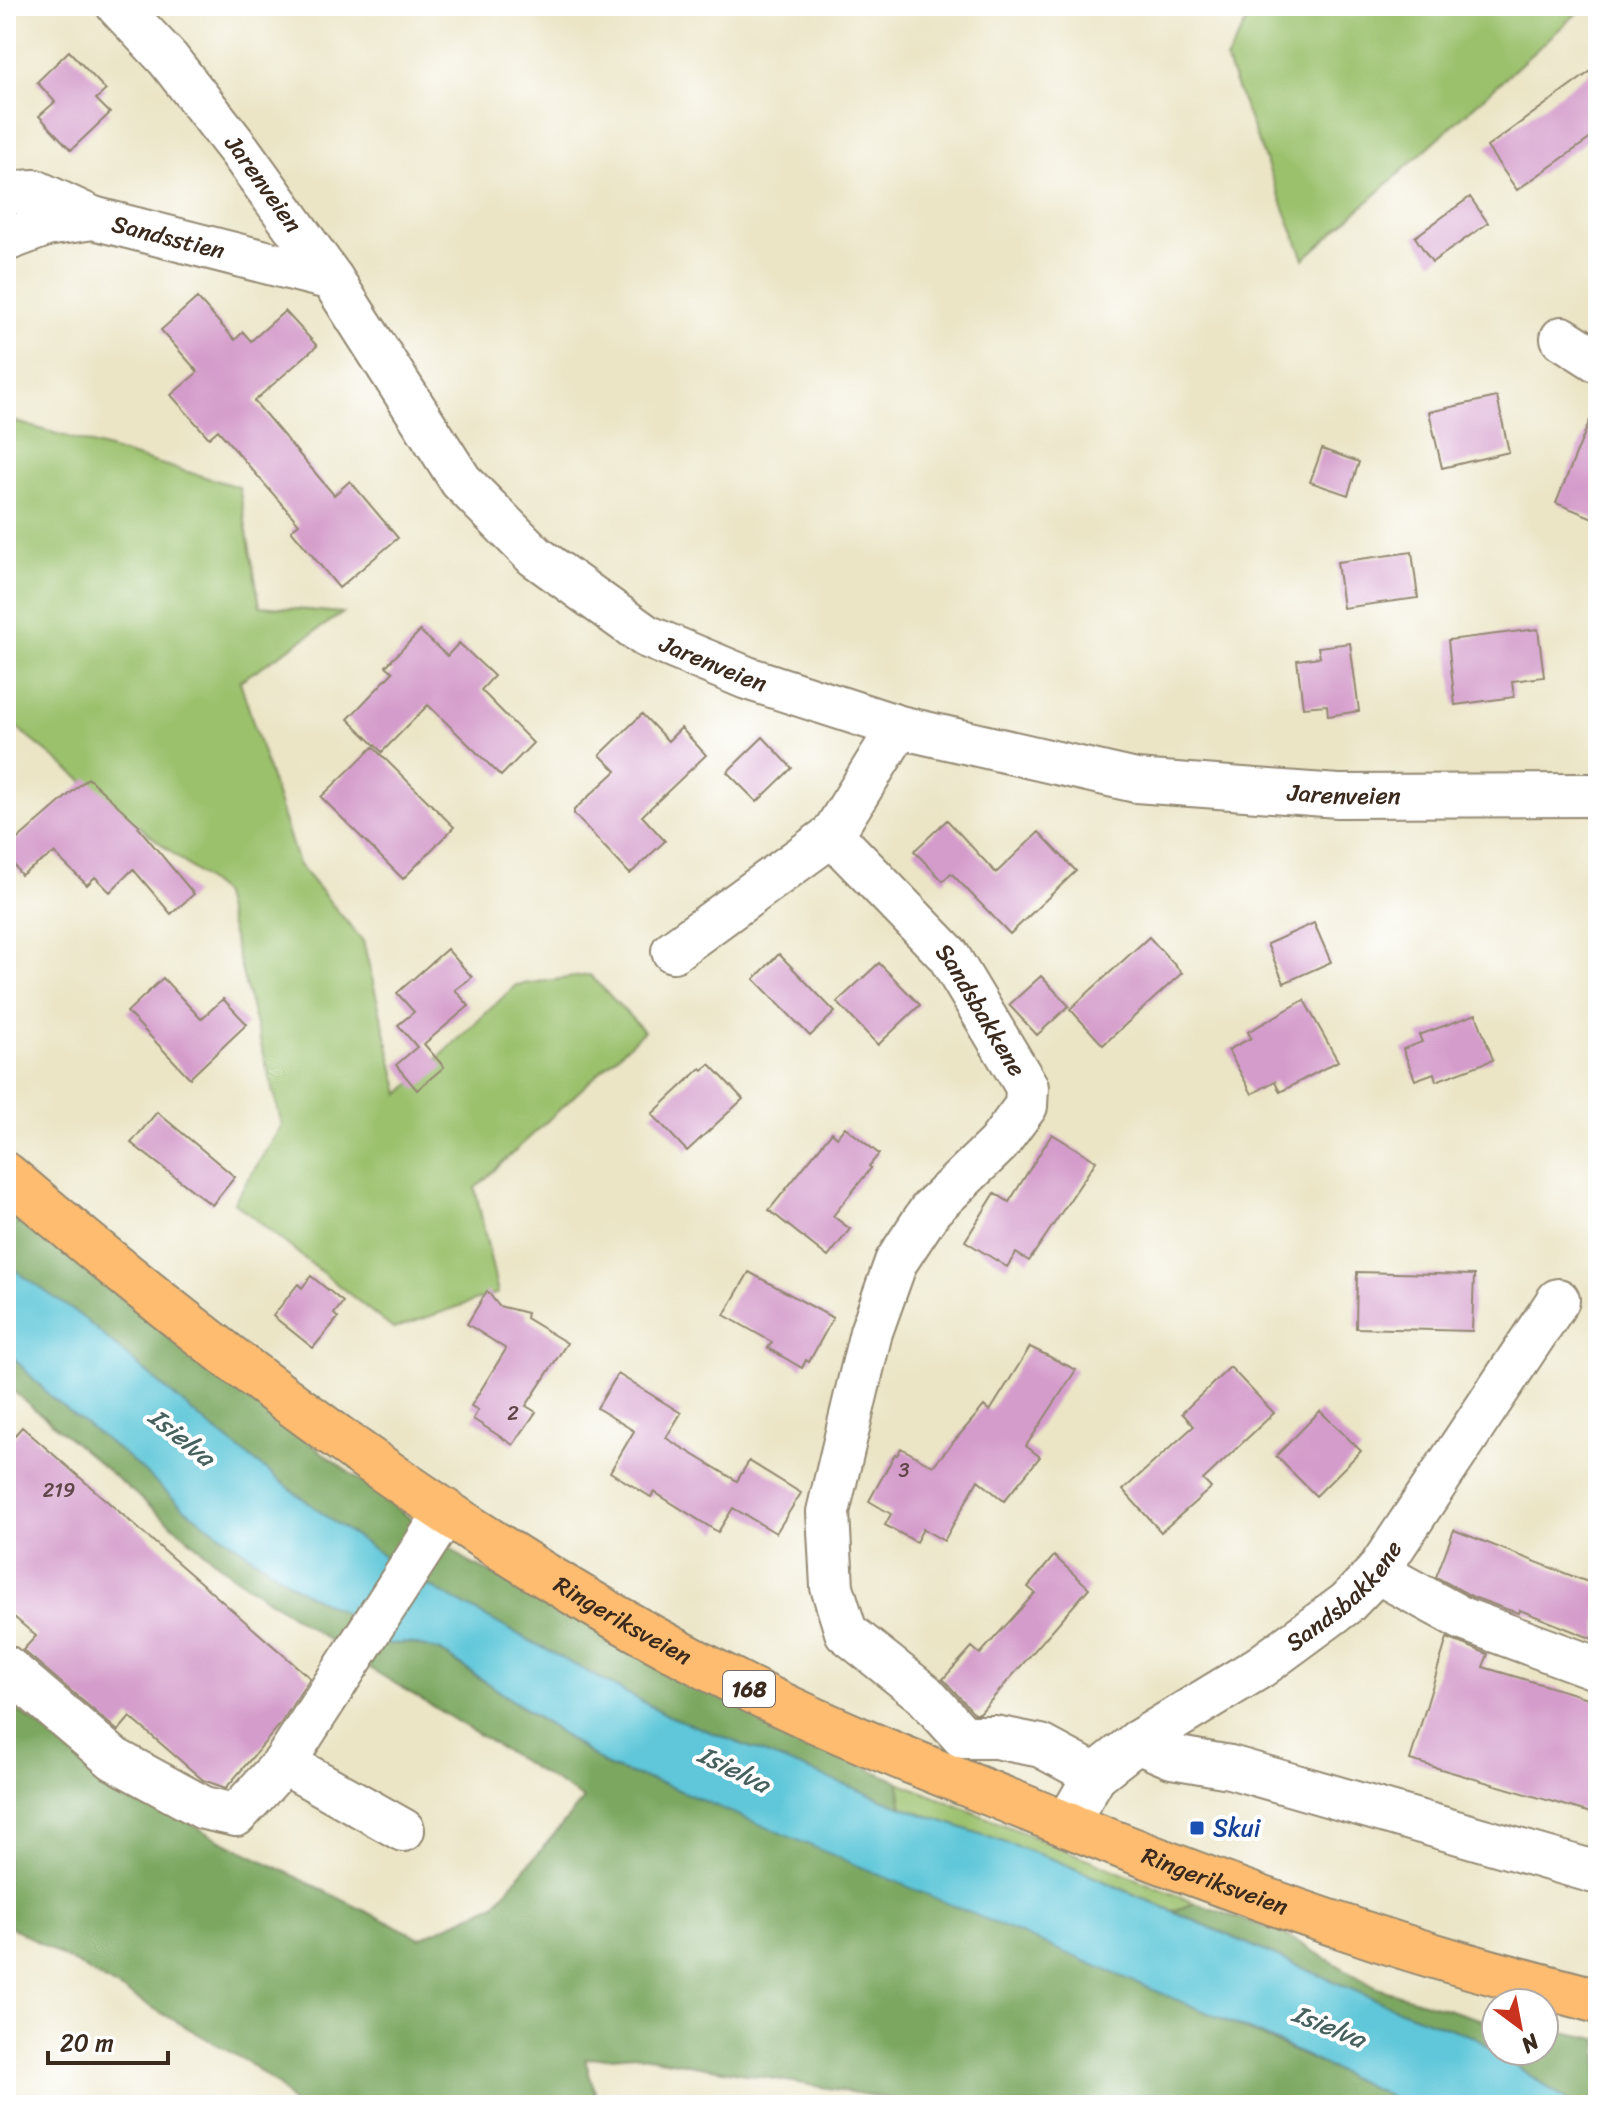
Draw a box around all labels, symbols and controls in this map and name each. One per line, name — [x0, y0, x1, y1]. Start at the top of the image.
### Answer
street label: Jarenveien — [213, 124, 314, 242]
street label: Sandsstien — [107, 203, 229, 272]
street label: Jarenveien — [652, 622, 773, 704]
street label: Jarenveien — [1285, 771, 1401, 817]
street label: Sandsbakkene — [925, 932, 1037, 1085]
water label: Isielva — [137, 1395, 228, 1480]
house number: 2 — [507, 1396, 519, 1431]
house number: 3 — [899, 1453, 910, 1488]
house number: 219 — [43, 1473, 75, 1508]
street label: Sandsbakkene — [1276, 1532, 1414, 1663]
street label: Ringeriksveien — [545, 1564, 700, 1677]
road number: 168 — [723, 1671, 775, 1707]
water label: Isielva — [689, 1731, 781, 1807]
place label: Skui — [1213, 1807, 1262, 1849]
marker: Skui — [1188, 1819, 1206, 1837]
street label: Ringeriksveien — [1136, 1835, 1294, 1927]
north arrow — [1480, 1987, 1560, 2067]
water label: Isielva — [1285, 1990, 1375, 2063]
scale bar — [48, 2015, 168, 2065]
text: 20 m — [60, 2022, 114, 2064]
text: N — [1513, 2022, 1548, 2065]

